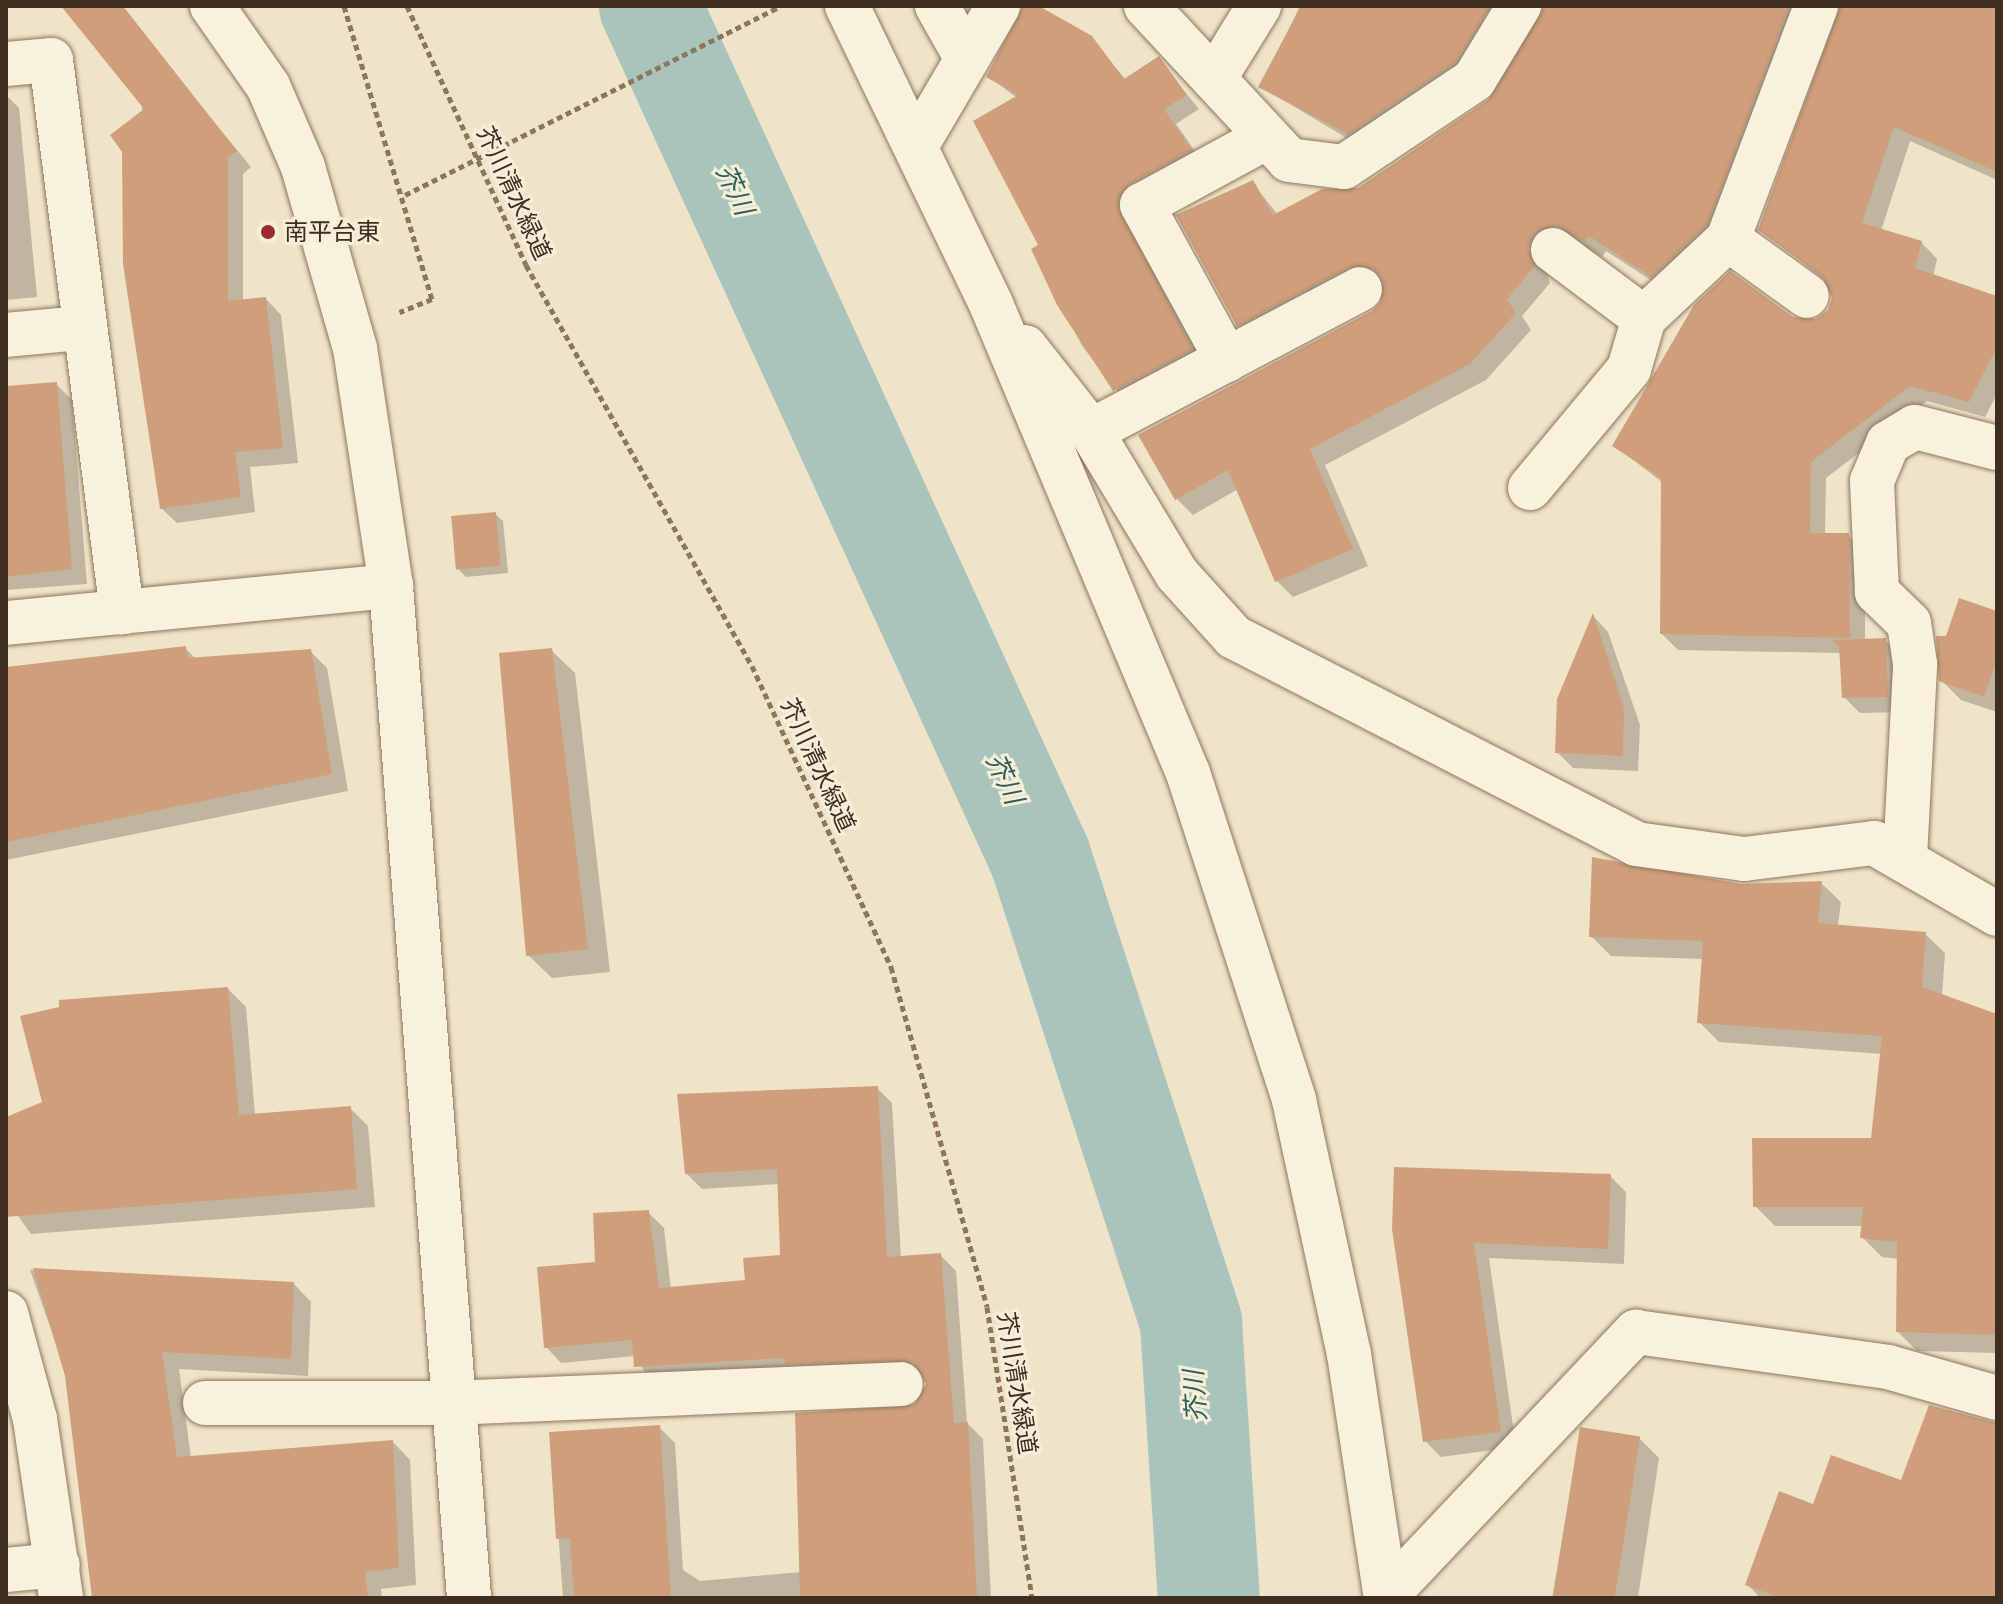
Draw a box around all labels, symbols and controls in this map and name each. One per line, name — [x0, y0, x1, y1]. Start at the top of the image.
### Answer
street label: 芥川清水緑道 — [471, 122, 557, 264]
water label: 芥川 — [709, 160, 759, 220]
place label: 南平台東 — [284, 218, 380, 246]
marker: 南平台東 — [259, 223, 277, 241]
street label: 芥川清水緑道 — [775, 694, 861, 836]
water label: 芥川 — [979, 749, 1029, 809]
street label: 芥川清水緑道 — [992, 1310, 1042, 1456]
water label: 芥川 — [1179, 1369, 1213, 1423]

